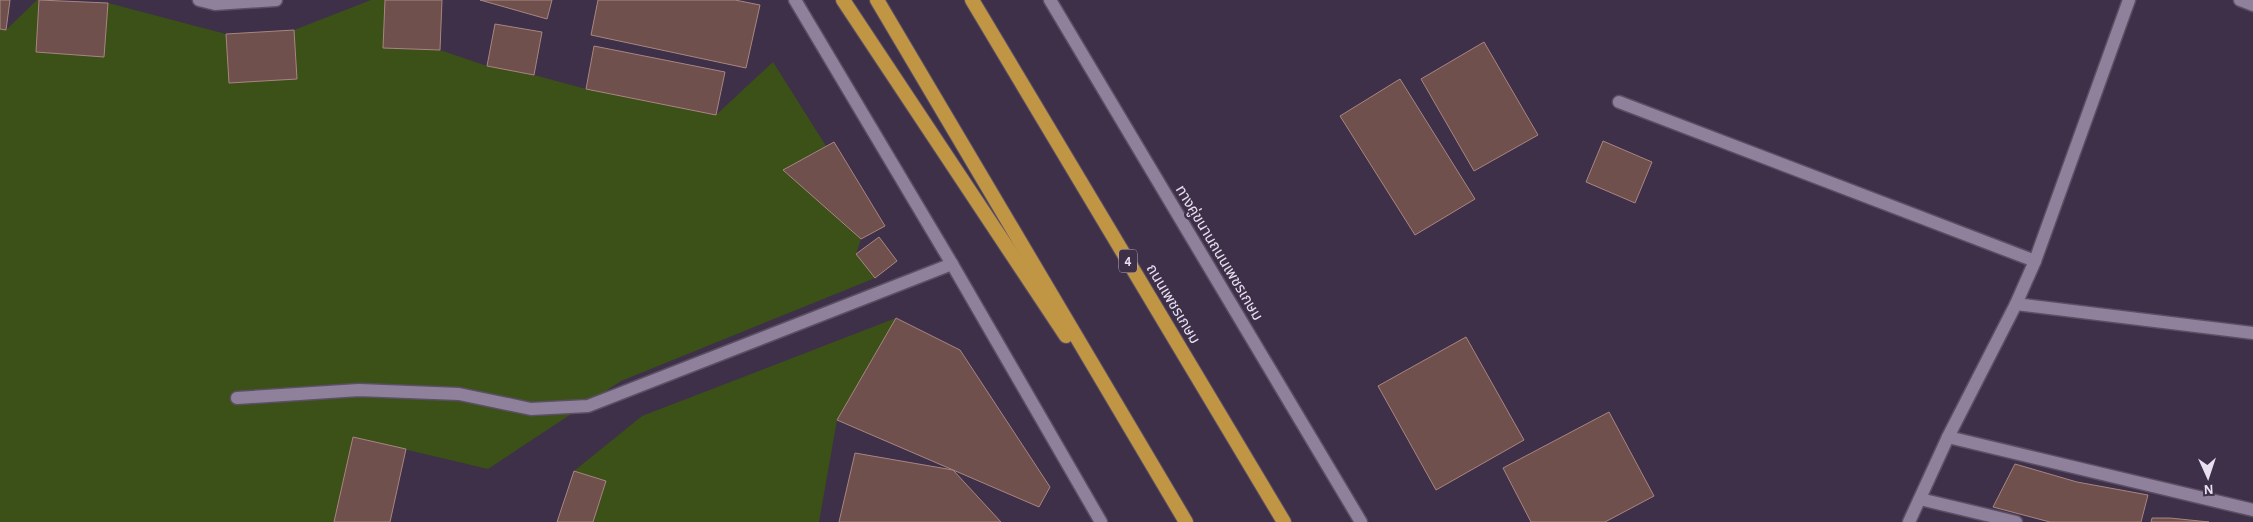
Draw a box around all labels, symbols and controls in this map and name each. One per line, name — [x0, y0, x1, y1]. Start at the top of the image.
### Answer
street label: ทางคู่ขนานถนนเพชรเกษม — [1171, 182, 1267, 324]
road number: 4 — [1119, 250, 1137, 272]
street label: ถนนเพชรเกษม — [1142, 261, 1204, 347]
north arrow — [2183, 452, 2233, 502]
text: N — [2203, 482, 2214, 496]

